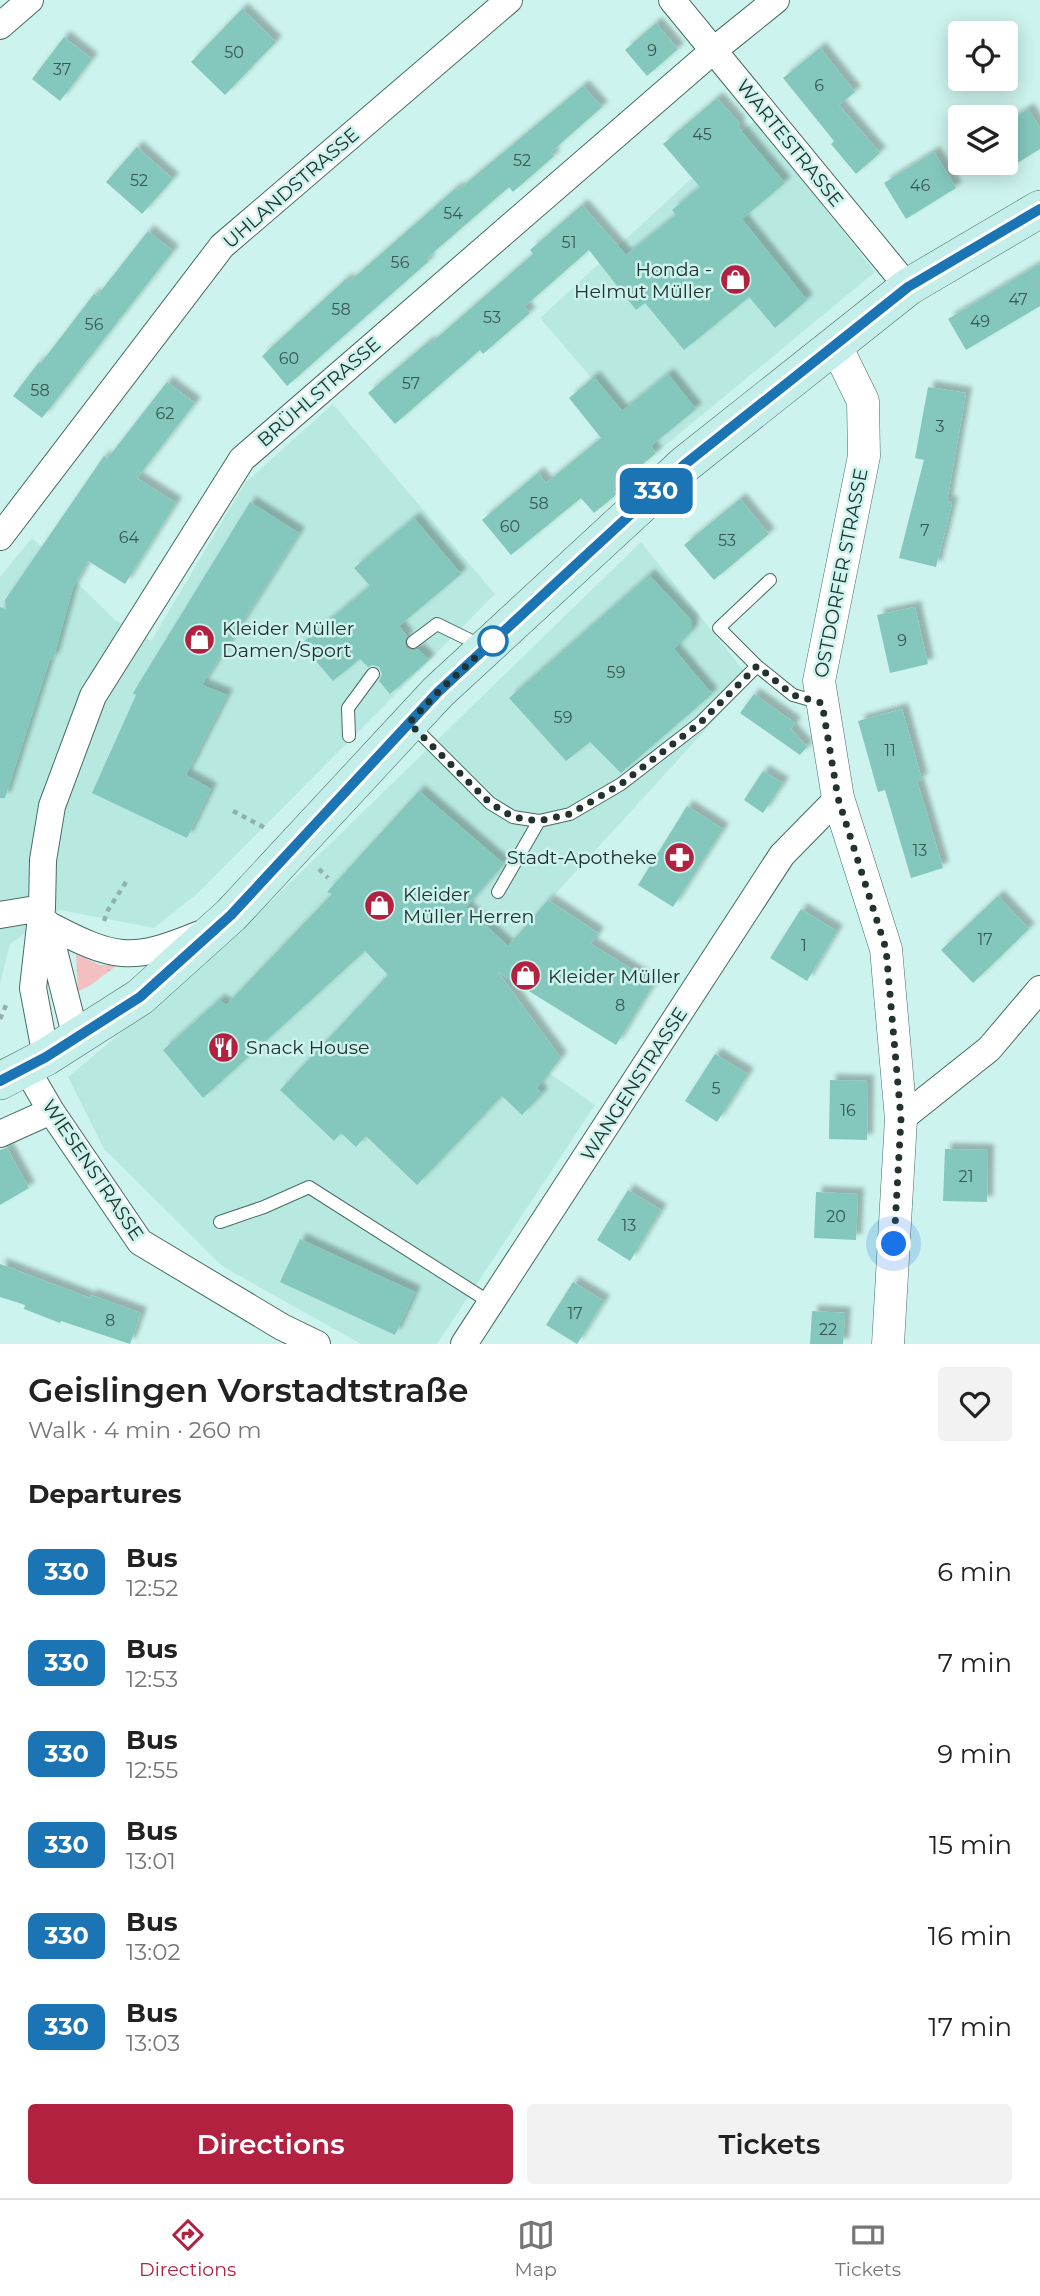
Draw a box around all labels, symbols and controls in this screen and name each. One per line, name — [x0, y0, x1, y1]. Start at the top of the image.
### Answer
map controls — [948, 21, 1018, 175]
button: locate — [948, 21, 1018, 91]
house number: 9 — [647, 41, 657, 60]
house number: 50 — [224, 43, 244, 62]
house number: 37 — [53, 60, 71, 79]
street label: WARTESTRASSE — [732, 75, 848, 211]
house number: 6 — [814, 76, 824, 95]
button: layers — [948, 105, 1018, 175]
street label: UHLANDSTRASSE — [218, 123, 364, 253]
house number: 45 — [692, 125, 712, 144]
house number: 52 — [513, 151, 531, 170]
house number: 52 — [130, 171, 148, 190]
house number: 46 — [910, 176, 930, 195]
house number: 54 — [443, 204, 463, 223]
house number: 51 — [562, 233, 576, 252]
house number: 56 — [391, 253, 410, 272]
place label: Honda - Helmut Müller — [574, 258, 712, 303]
shop icon: Honda - Helmut Müller — [718, 263, 752, 297]
house number: 47 — [1008, 290, 1028, 309]
house number: 58 — [331, 300, 351, 319]
house number: 53 — [483, 308, 501, 327]
house number: 49 — [970, 312, 990, 331]
house number: 56 — [85, 315, 104, 334]
street label: BRÜHLSTRASSE — [253, 332, 385, 452]
house number: 60 — [279, 349, 299, 368]
house number: 57 — [402, 374, 420, 393]
house number: 58 — [30, 381, 50, 400]
house number: 62 — [156, 404, 174, 423]
house number: 3 — [935, 417, 945, 436]
street label: OSTDORFER STRASSE — [809, 466, 873, 680]
line badge: 330 — [616, 468, 696, 514]
text: 330 — [634, 476, 678, 505]
house number: 58 — [529, 494, 549, 513]
house number: 60 — [500, 517, 520, 536]
house number: 7 — [920, 521, 930, 540]
house number: 64 — [119, 528, 140, 547]
house number: 53 — [718, 531, 736, 550]
place label: Kleider Müller Damen/Sport — [222, 617, 354, 662]
shop icon: Kleider Müller Damen/Sport — [182, 622, 216, 656]
unlabelled marker — [478, 626, 508, 656]
house number: 9 — [897, 631, 907, 650]
house number: 59 — [607, 663, 625, 682]
house number: 59 — [554, 708, 572, 727]
house number: 11 — [884, 741, 896, 760]
pharmacy icon: Stadt-Apotheke — [663, 840, 697, 874]
house number: 13 — [913, 841, 927, 860]
place label: Stadt-Apotheke — [507, 846, 657, 869]
place label: Kleider Müller Herren — [403, 883, 534, 928]
shop icon: Kleider Müller Herren — [363, 888, 397, 922]
house number: 17 — [977, 930, 993, 949]
house number: 1 — [801, 936, 807, 955]
shop icon: Kleider Müller — [508, 959, 542, 993]
place label: Kleider Müller — [548, 965, 680, 988]
house number: 8 — [615, 996, 625, 1015]
street label: WANGENSTRASSE — [576, 1003, 692, 1165]
restaurant icon: Snack House — [206, 1030, 240, 1064]
place label: Snack House — [246, 1036, 370, 1059]
house number: 5 — [711, 1079, 721, 1098]
street label: WIESENSTRASSE — [37, 1095, 149, 1245]
house number: 16 — [840, 1101, 856, 1120]
house number: 21 — [959, 1167, 973, 1186]
house number: 20 — [826, 1207, 846, 1226]
house number: 13 — [622, 1216, 636, 1235]
your location — [876, 1226, 911, 1261]
house number: 17 — [567, 1304, 583, 1323]
house number: 8 — [105, 1311, 115, 1330]
house number: 22 — [819, 1320, 837, 1339]
button: heart — [938, 1367, 1012, 1441]
text: Geislingen Vorstadtstraße — [28, 1370, 468, 1410]
text: Walk · 4 min · 260 m — [28, 1416, 262, 1444]
text: Departures — [28, 1478, 182, 1510]
text: Bus — [126, 1542, 178, 1574]
text: 6 min — [937, 1556, 1012, 1588]
text: 330 — [44, 1557, 89, 1586]
text: 12:52 — [126, 1574, 178, 1602]
text: Bus — [126, 1633, 178, 1665]
text: 7 min — [938, 1647, 1012, 1679]
text: 330 — [44, 1648, 89, 1677]
text: 12:53 — [126, 1665, 178, 1693]
text: Bus — [126, 1724, 178, 1756]
text: 9 min — [937, 1738, 1012, 1770]
text: 330 — [44, 1739, 89, 1768]
text: 12:55 — [126, 1756, 178, 1784]
text: Bus — [126, 1815, 178, 1847]
text: 15 min — [929, 1829, 1012, 1861]
text: 330 — [44, 1830, 89, 1859]
text: 13:01 — [126, 1847, 176, 1875]
text: Bus — [126, 1906, 178, 1938]
text: 16 min — [928, 1920, 1012, 1952]
text: 330 — [44, 1921, 89, 1950]
text: 13:02 — [126, 1938, 180, 1966]
text: Bus — [126, 1997, 178, 2029]
text: 17 min — [928, 2011, 1012, 2043]
text: 330 — [44, 2012, 89, 2041]
text: 13:03 — [126, 2029, 180, 2057]
button: Directions — [28, 2104, 513, 2184]
button: Tickets — [527, 2104, 1012, 2184]
tab: Directions — [139, 2216, 236, 2281]
tab: Map — [515, 2216, 557, 2281]
tab: Tickets — [835, 2216, 901, 2281]

